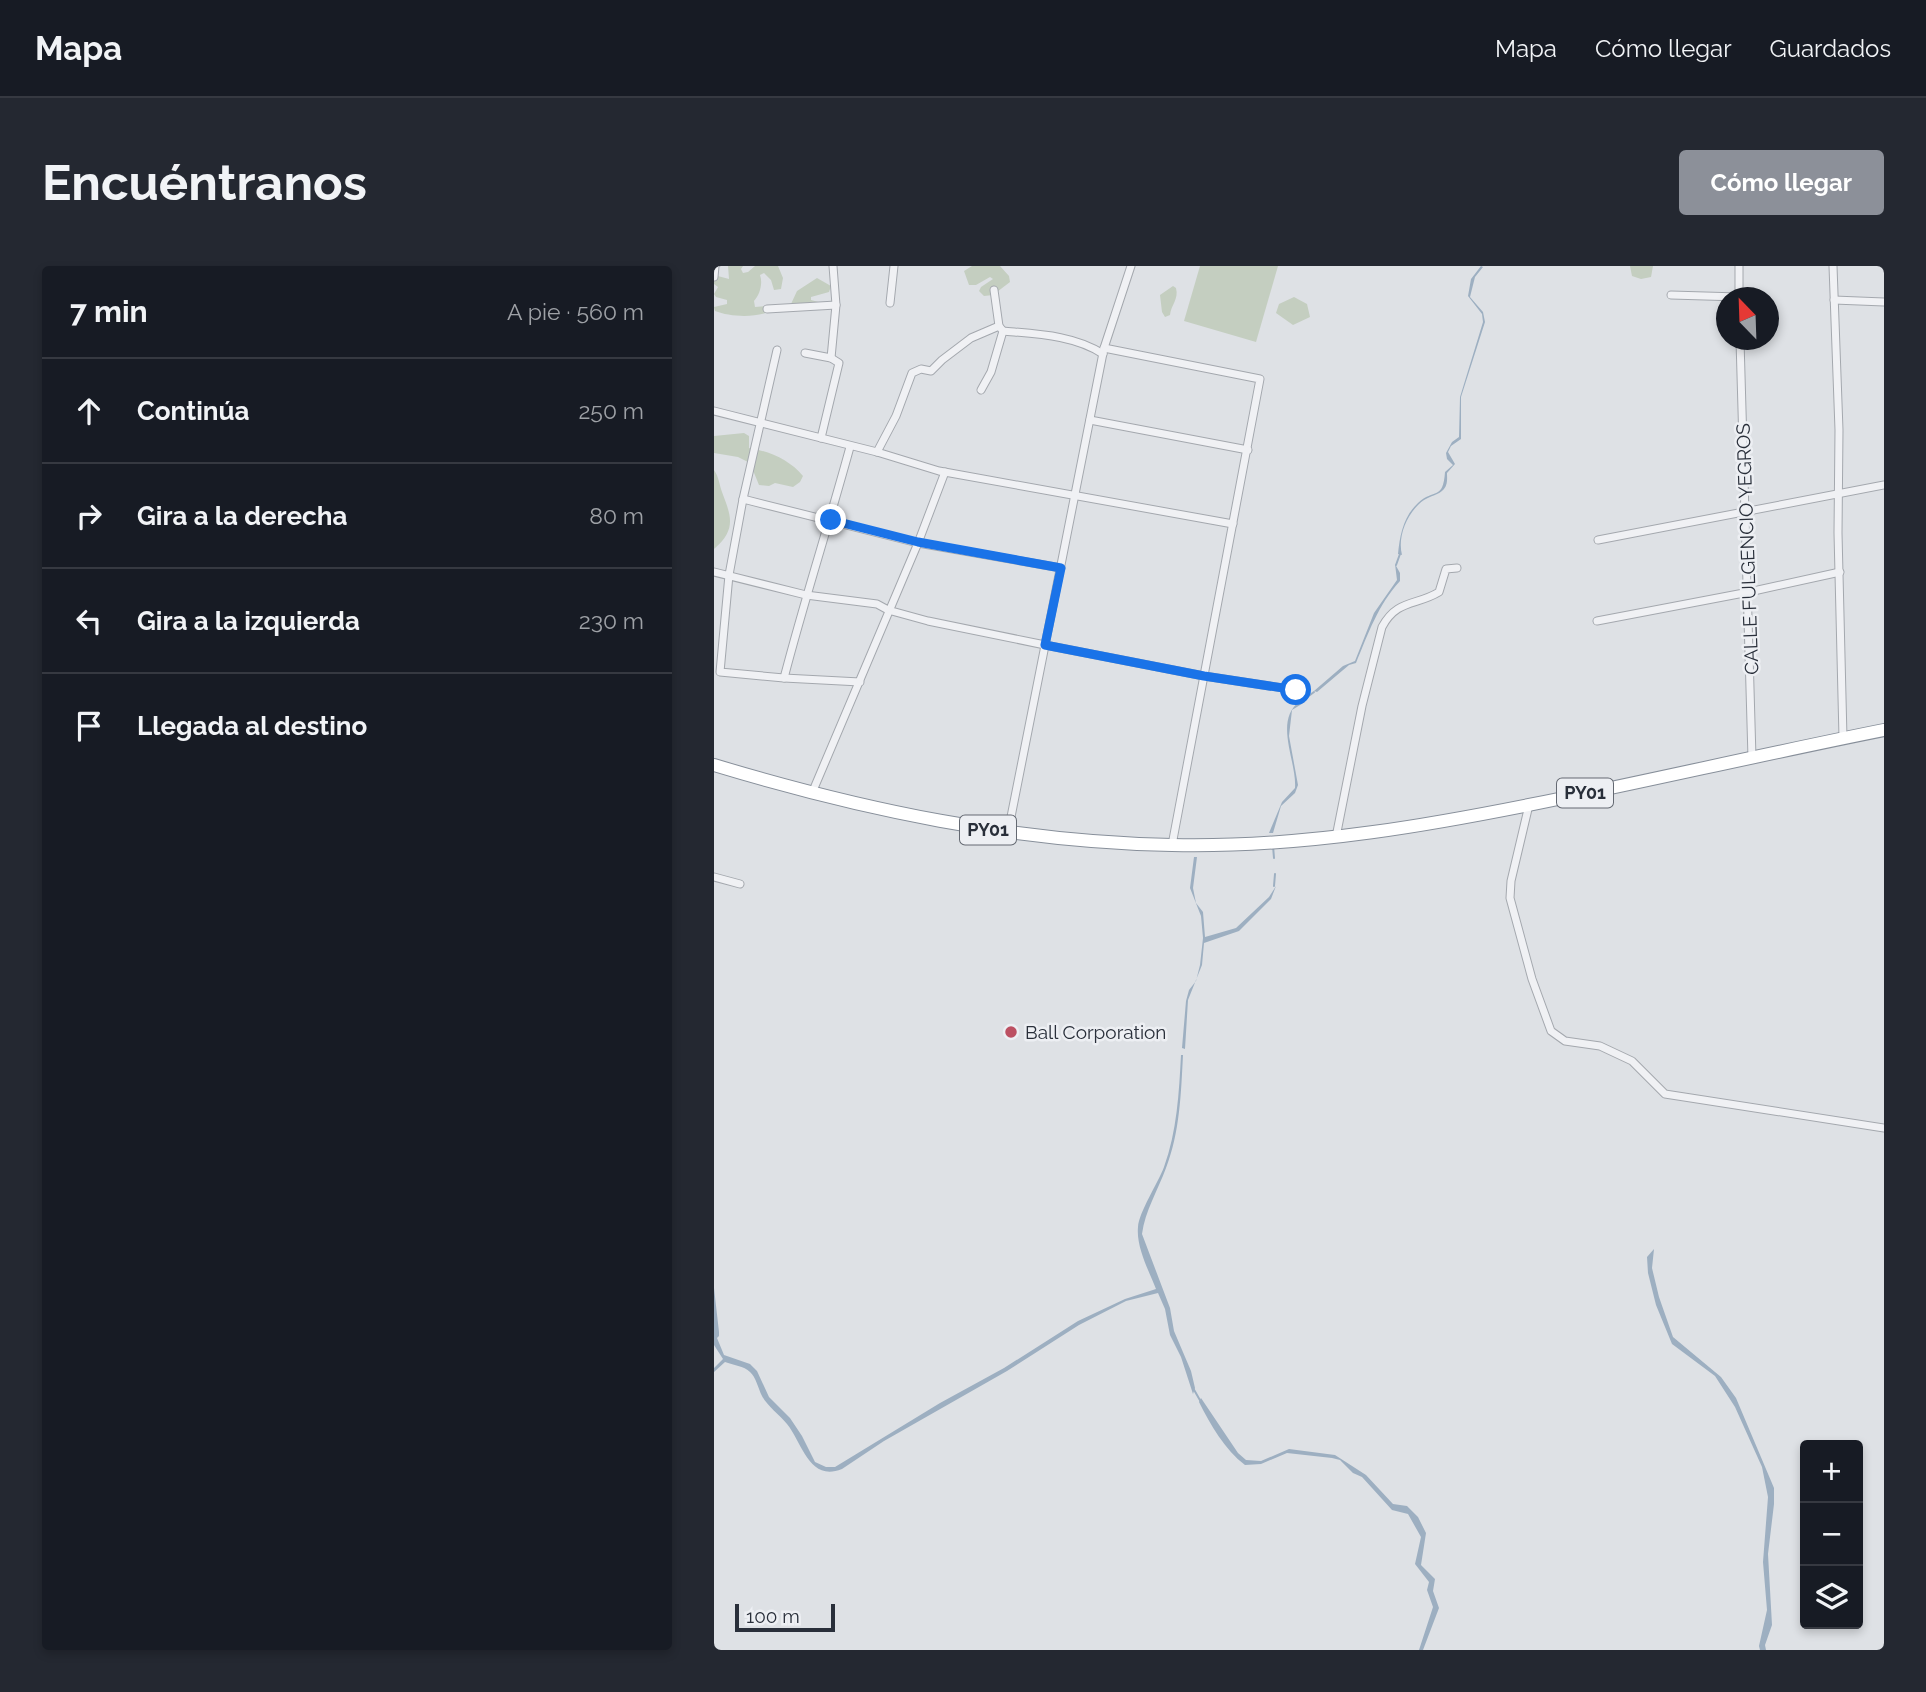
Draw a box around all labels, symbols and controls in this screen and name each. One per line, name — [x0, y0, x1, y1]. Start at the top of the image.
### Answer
text: Mapa — [35, 29, 122, 68]
text: Mapa — [1495, 34, 1557, 63]
text: Cómo llegar — [1595, 34, 1732, 63]
text: Guardados — [1770, 34, 1891, 63]
button: Cómo llegar — [1679, 150, 1884, 215]
text: Encuéntranos — [42, 154, 367, 211]
north arrow — [1716, 287, 1779, 350]
text: 7 min — [70, 294, 148, 329]
text: A pie · 560 m — [507, 298, 644, 325]
icon: ahead — [70, 392, 108, 430]
text: Continúa — [137, 396, 249, 426]
text: 250 m — [578, 397, 644, 424]
street label: CALLE FULGENCIO YEGROS — [1732, 423, 1762, 675]
icon: right — [70, 497, 108, 535]
text: Gira a la derecha — [137, 501, 347, 531]
text: 80 m — [589, 502, 644, 529]
route end — [815, 504, 846, 535]
icon: left — [70, 602, 108, 640]
text: Gira a la izquierda — [137, 606, 360, 636]
text: 230 m — [579, 607, 644, 634]
route start — [1280, 674, 1311, 705]
icon: arrive — [70, 707, 108, 745]
text: Llegada al destino — [137, 711, 367, 741]
road number: PY01 — [1557, 778, 1613, 808]
road number: PY01 — [960, 816, 1016, 844]
place label: Ball Corporation — [1025, 1021, 1166, 1043]
marker: Ball Corporation — [1003, 1024, 1019, 1040]
map controls — [1800, 1440, 1863, 1629]
button: + — [1800, 1440, 1863, 1503]
button: − — [1800, 1503, 1863, 1566]
button: layers — [1800, 1566, 1863, 1629]
scale bar — [735, 1601, 835, 1633]
text: 100 m — [746, 1605, 800, 1627]

